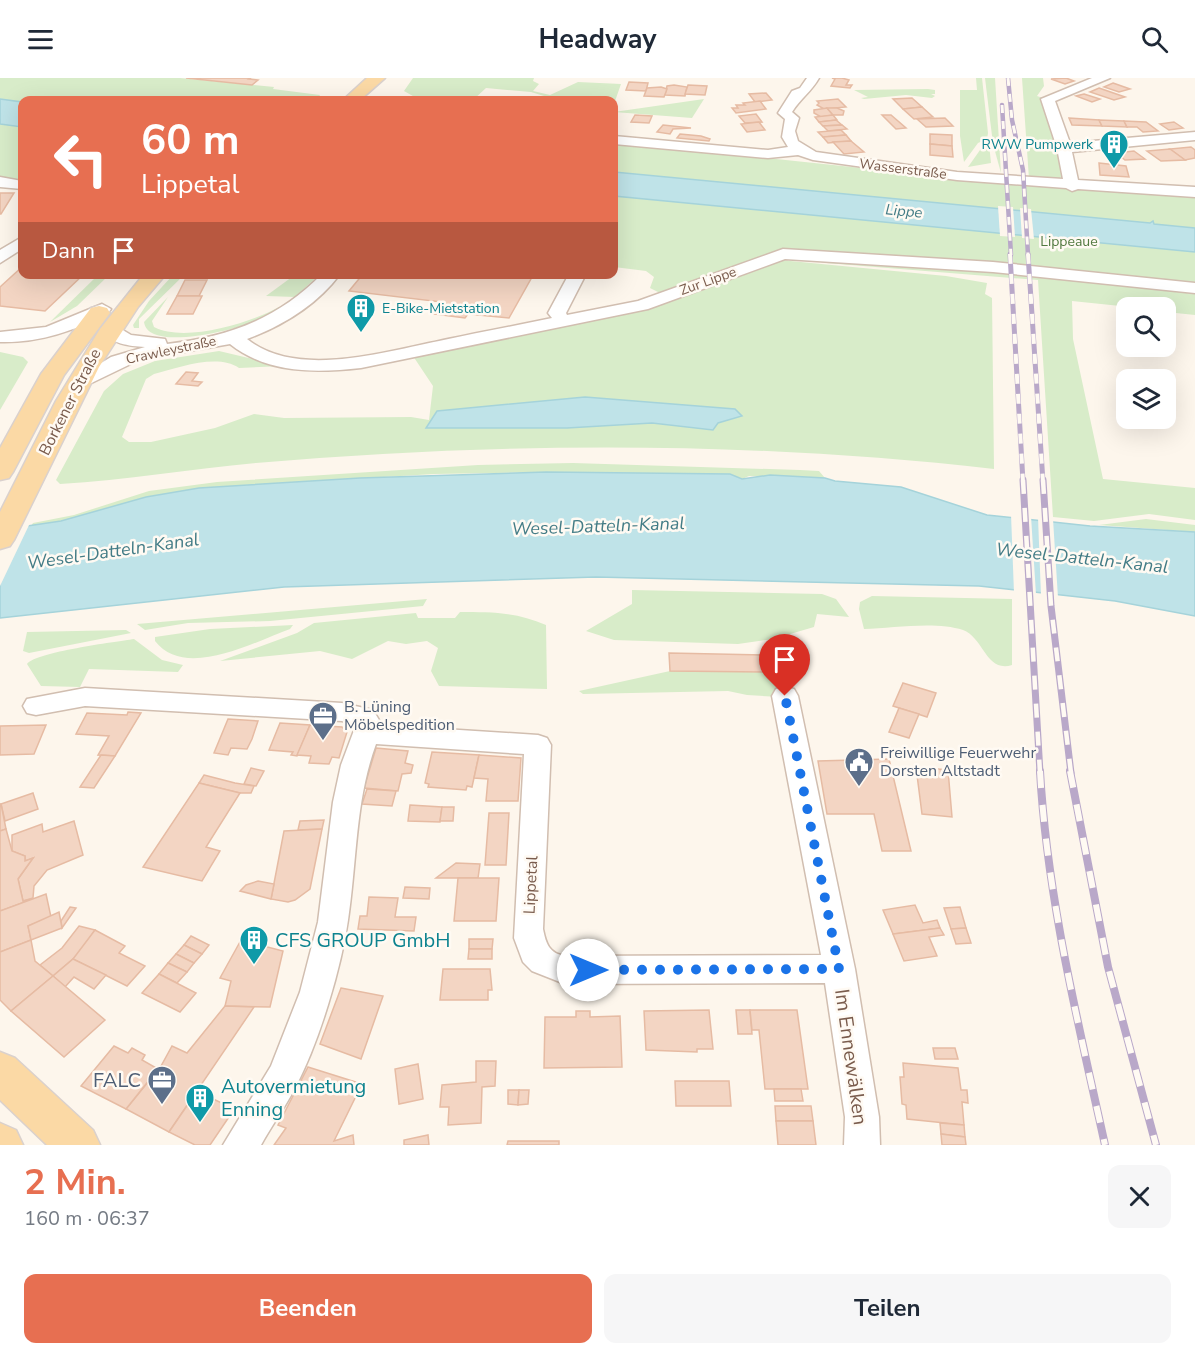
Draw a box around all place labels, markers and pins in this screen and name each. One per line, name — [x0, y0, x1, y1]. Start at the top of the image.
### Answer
building icon: RWW Pumpwerk — [1098, 128, 1130, 170]
place label: RWW Pumpwerk — [982, 135, 1094, 154]
building icon: E-Bike-Mietstation — [345, 292, 377, 334]
place label: E-Bike-Mietstation — [382, 299, 500, 318]
pin — [759, 634, 810, 696]
place label: B. Lüning Möbelspedition — [344, 696, 455, 736]
office icon: B. Lüning Möbelspedition — [307, 700, 339, 742]
place label: Freiwillige Feuerwehr Dorsten Altstadt — [880, 742, 1036, 782]
public building icon: Freiwillige Feuerwehr Dorsten Altstadt — [843, 746, 875, 788]
building icon: CFS GROUP GmbH — [238, 924, 270, 966]
place label: CFS GROUP GmbH — [275, 927, 450, 954]
office icon: FALC — [146, 1064, 178, 1106]
place label: FALC — [93, 1067, 141, 1094]
place label: Autovermietung Enning — [221, 1073, 366, 1123]
building icon: Autovermietung Enning — [184, 1082, 216, 1124]

